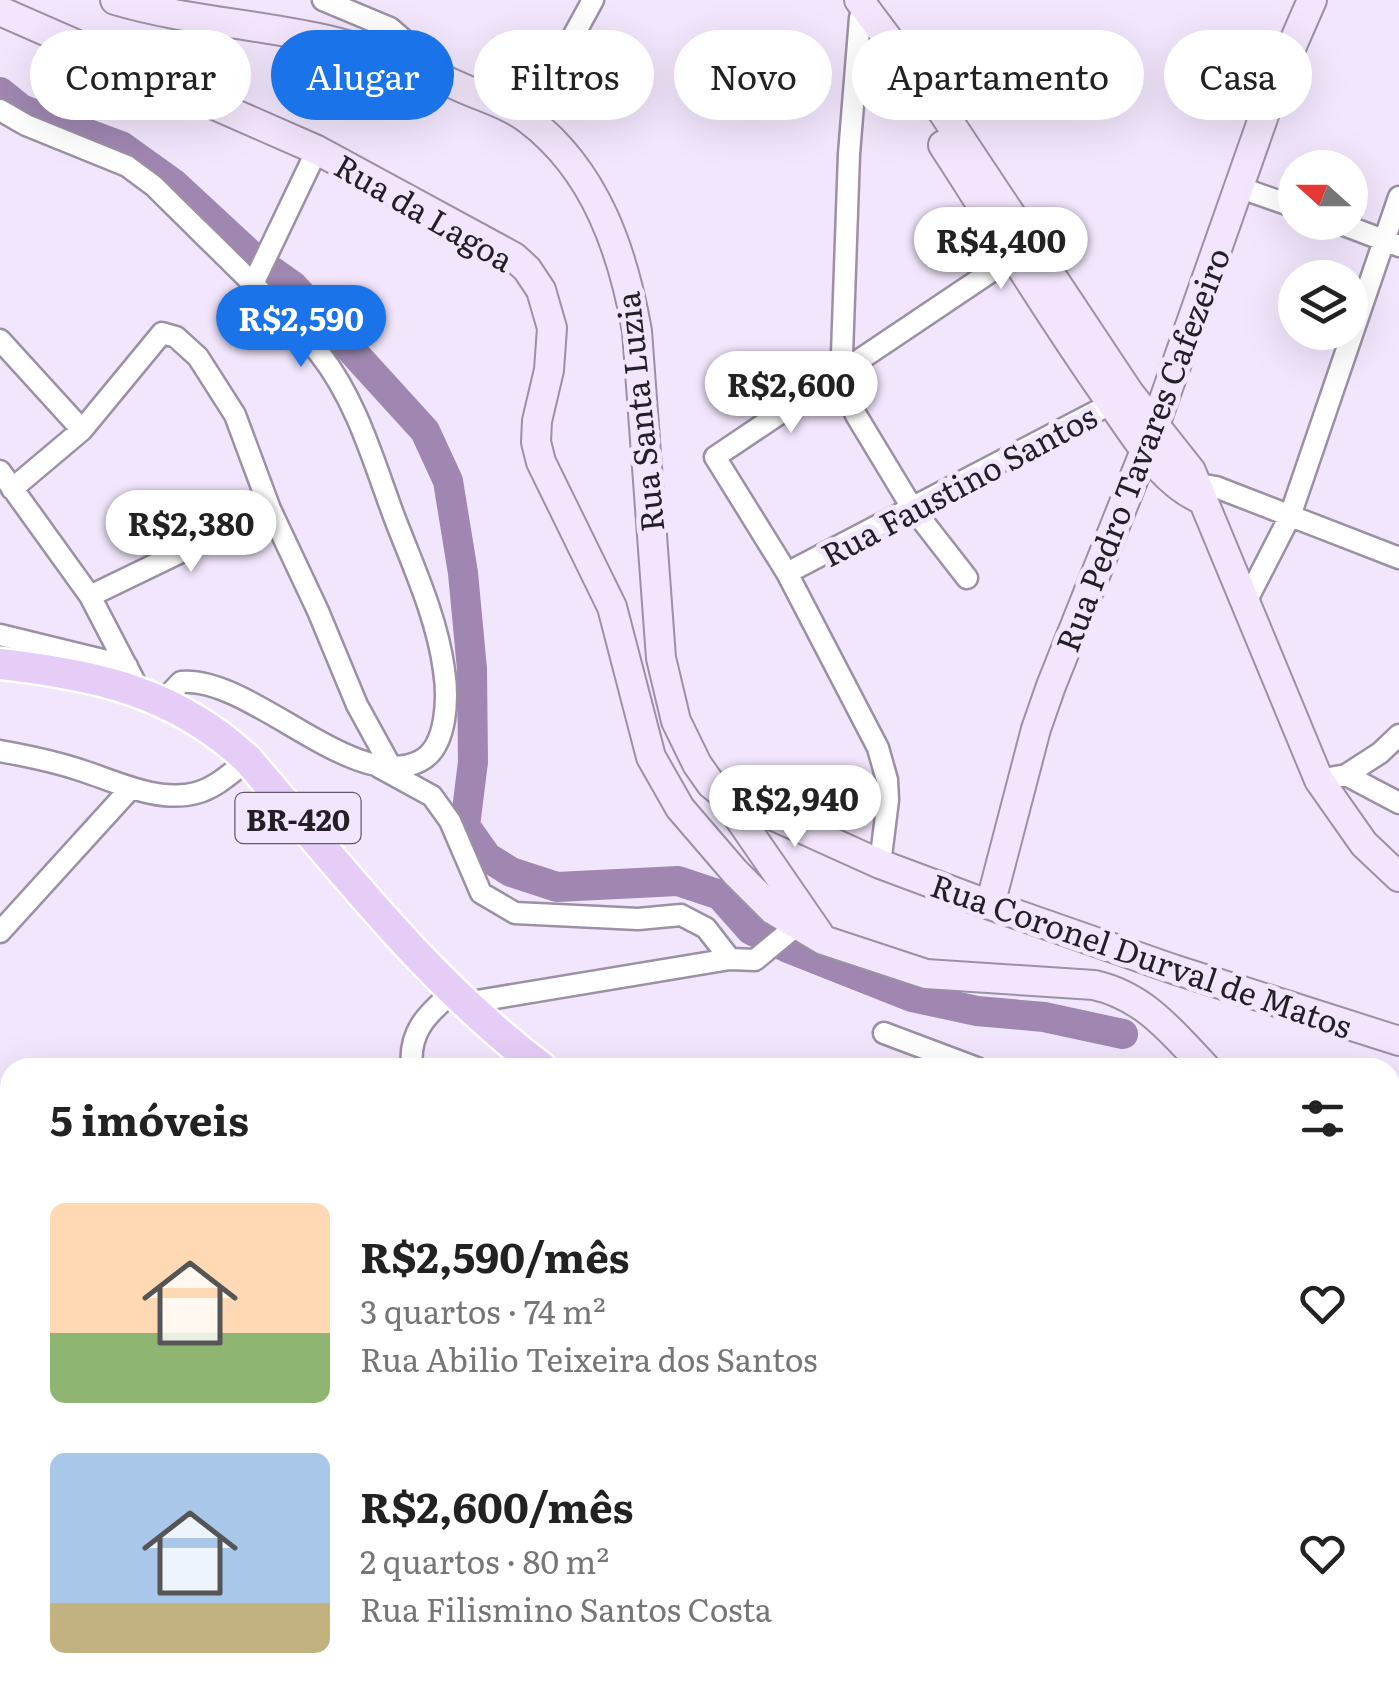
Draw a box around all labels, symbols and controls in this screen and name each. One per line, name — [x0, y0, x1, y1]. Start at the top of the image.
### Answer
chip: Comprar — [30, 30, 251, 120]
chip: Alugar — [271, 30, 454, 120]
chip: Filtros — [474, 30, 654, 120]
chip: Novo — [674, 30, 832, 120]
chip: Apartamento — [852, 30, 1144, 120]
chip: Casa — [1164, 30, 1312, 120]
street label: Rua da Lagoa — [326, 140, 524, 282]
north arrow — [1278, 150, 1368, 240]
map controls — [1278, 150, 1368, 350]
pin: R$4,400 — [909, 207, 1093, 292]
text: R$4,400 — [936, 215, 1066, 263]
street label: Rua Pedro Tavares Cafezeiro — [1042, 240, 1240, 658]
button: layers — [1278, 260, 1368, 350]
pin: R$2,590 — [209, 285, 393, 370]
street label: Rua Santa Luzia — [601, 289, 674, 535]
text: R$2,590 — [238, 293, 364, 341]
pin: R$2,600 — [699, 351, 883, 436]
text: R$2,600 — [727, 359, 855, 407]
street label: Rua Faustino Santos — [812, 391, 1104, 577]
pin: R$2,380 — [99, 490, 283, 575]
text: R$2,380 — [128, 498, 254, 546]
pin: R$2,940 — [703, 765, 887, 850]
text: R$2,940 — [731, 773, 859, 821]
road number: BR-420 — [236, 793, 360, 843]
street label: Rua Coronel Durval de Matos — [925, 859, 1359, 1049]
text: 5 imóveis — [50, 1087, 249, 1149]
icon: filters — [1295, 1091, 1350, 1146]
text: R$2,590/mês — [360, 1224, 630, 1286]
icon: home — [130, 1243, 250, 1363]
icon: heart — [1295, 1276, 1350, 1331]
text: 3 quartos · 74 m² — [360, 1286, 606, 1334]
text: Rua Abilio Teixeira dos Santos — [360, 1334, 817, 1382]
text: R$2,600/mês — [360, 1474, 633, 1536]
icon: home — [130, 1493, 250, 1613]
icon: heart — [1295, 1526, 1350, 1581]
text: 2 quartos · 80 m² — [360, 1536, 609, 1584]
text: Rua Filismino Santos Costa — [360, 1584, 772, 1632]

